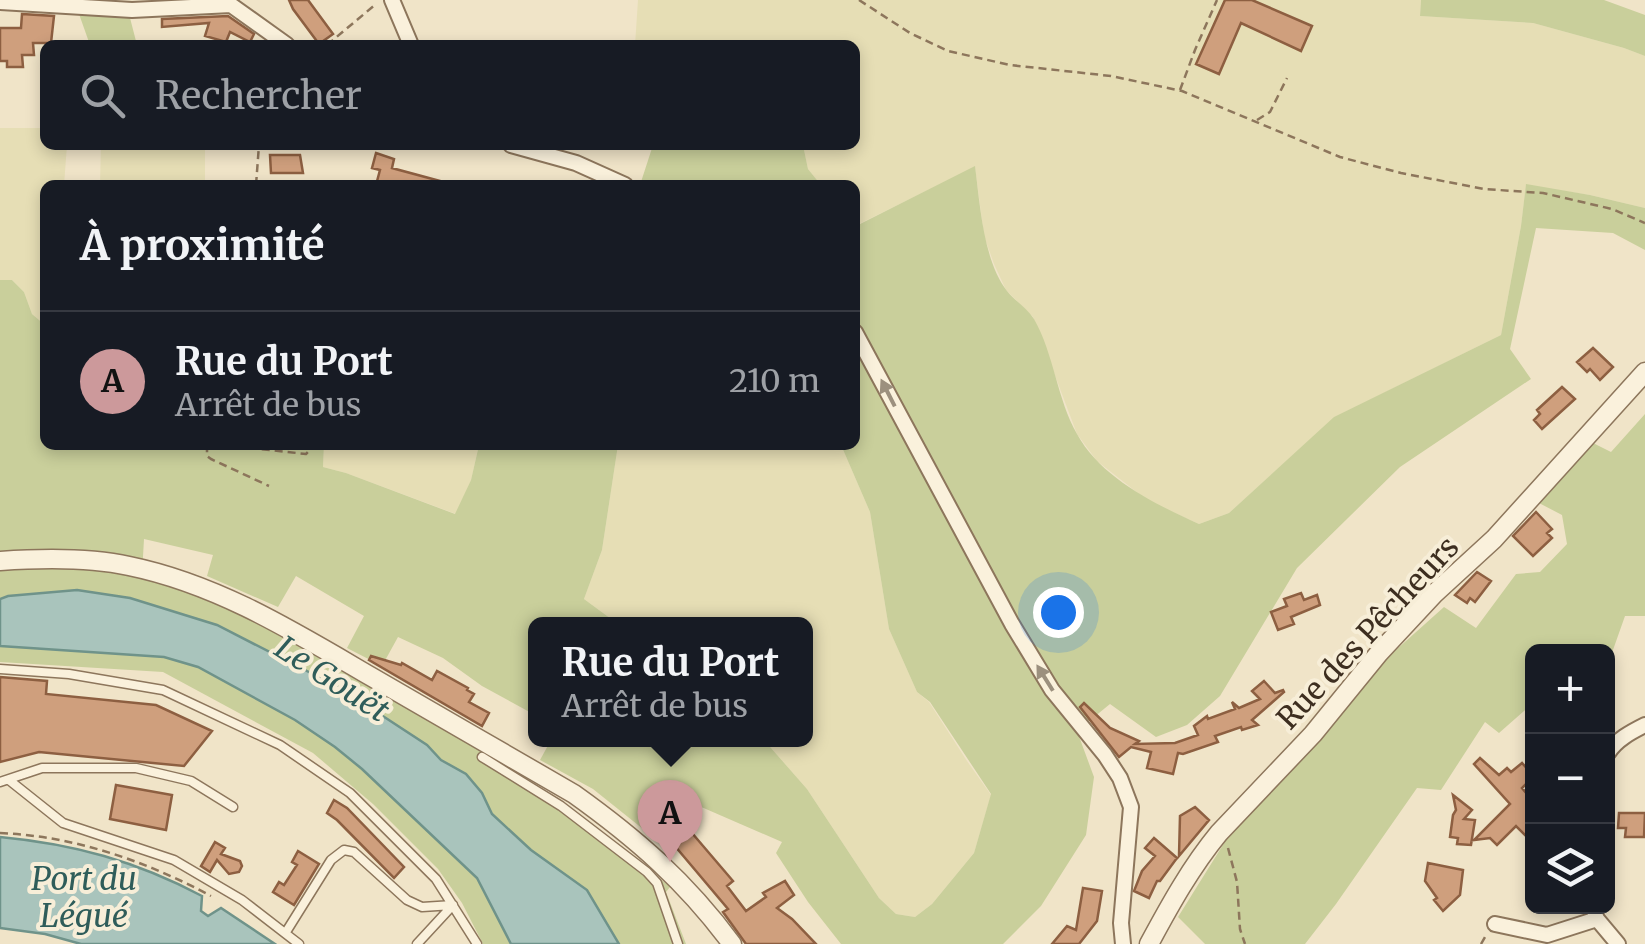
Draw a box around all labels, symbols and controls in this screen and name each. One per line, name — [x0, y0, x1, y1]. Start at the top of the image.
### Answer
search box — [40, 40, 860, 150]
icon: search — [75, 68, 130, 123]
text: Rechercher — [155, 72, 362, 119]
text: À proximité — [80, 219, 324, 271]
text: Rue du Port — [175, 338, 393, 385]
text: A — [101, 361, 124, 401]
text: 210 m — [729, 361, 820, 401]
one-way arrow — [880, 379, 897, 408]
text: Arrêt de bus — [175, 385, 361, 425]
street label: Rue des Pêcheurs — [1268, 528, 1466, 737]
your location — [1033, 587, 1084, 638]
popup — [528, 617, 813, 747]
water label: Le Gouët — [268, 627, 397, 731]
text: Rue du Port — [562, 639, 779, 686]
map controls — [1525, 644, 1615, 914]
button: + — [1525, 644, 1615, 734]
one-way arrow — [1037, 664, 1054, 692]
text: Arrêt de bus — [562, 686, 748, 726]
button: − — [1525, 734, 1615, 824]
pin: A — [638, 780, 702, 862]
button: layers — [1525, 824, 1615, 914]
water label: Port du Légué — [31, 859, 137, 936]

